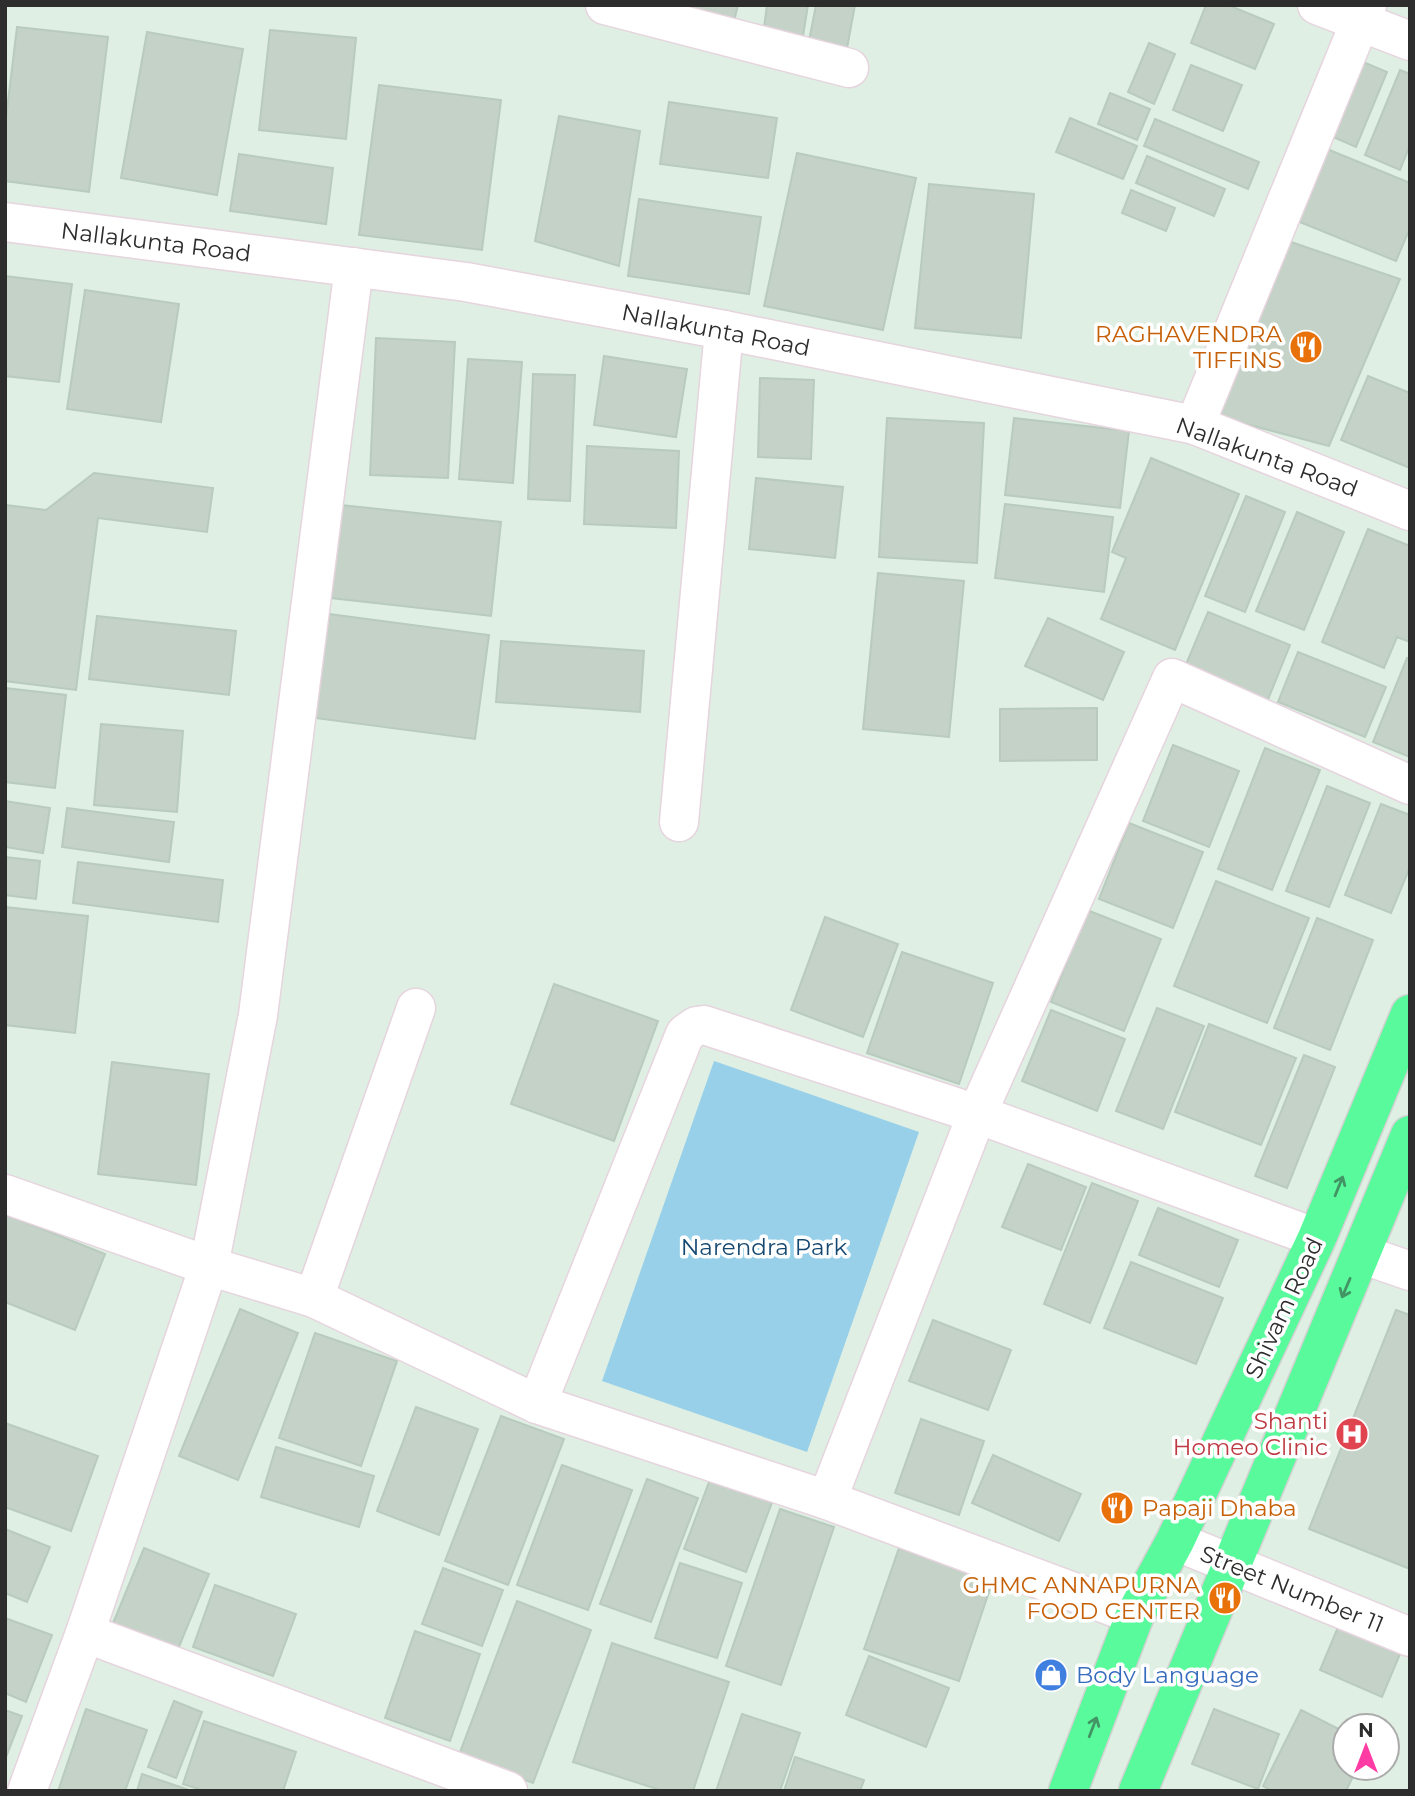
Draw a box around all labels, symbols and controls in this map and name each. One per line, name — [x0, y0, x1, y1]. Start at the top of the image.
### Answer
street label: Nallakunta Road — [59, 216, 253, 268]
street label: Nallakunta Road — [619, 298, 813, 362]
place label: RAGHAVENDRA TIFFINS — [1095, 320, 1282, 374]
restaurant icon: RAGHAVENDRA TIFFINS — [1287, 328, 1325, 366]
street label: Nallakunta Road — [1172, 411, 1362, 503]
one-way arrow — [1333, 1176, 1346, 1197]
park label: Narendra Park — [681, 1233, 848, 1261]
street label: Shivam Road — [1239, 1233, 1329, 1383]
one-way arrow — [1339, 1277, 1352, 1298]
place label: Shanti Homeo Clinic — [1173, 1407, 1328, 1461]
hospital icon: Shanti Homeo Clinic — [1333, 1415, 1371, 1453]
restaurant icon: Papaji Dhaba — [1098, 1489, 1136, 1527]
place label: Papaji Dhaba — [1142, 1494, 1297, 1522]
street label: Street Number 11 — [1196, 1539, 1388, 1639]
place label: GHMC ANNAPURNA FOOD CENTER — [962, 1571, 1201, 1625]
restaurant icon: GHMC ANNAPURNA FOOD CENTER — [1206, 1579, 1244, 1617]
shop icon: Body Language — [1032, 1656, 1070, 1694]
place label: Body Language — [1076, 1661, 1259, 1689]
north arrow — [1331, 1712, 1401, 1782]
one-way arrow — [1087, 1716, 1100, 1738]
text: N — [1358, 1719, 1374, 1742]

